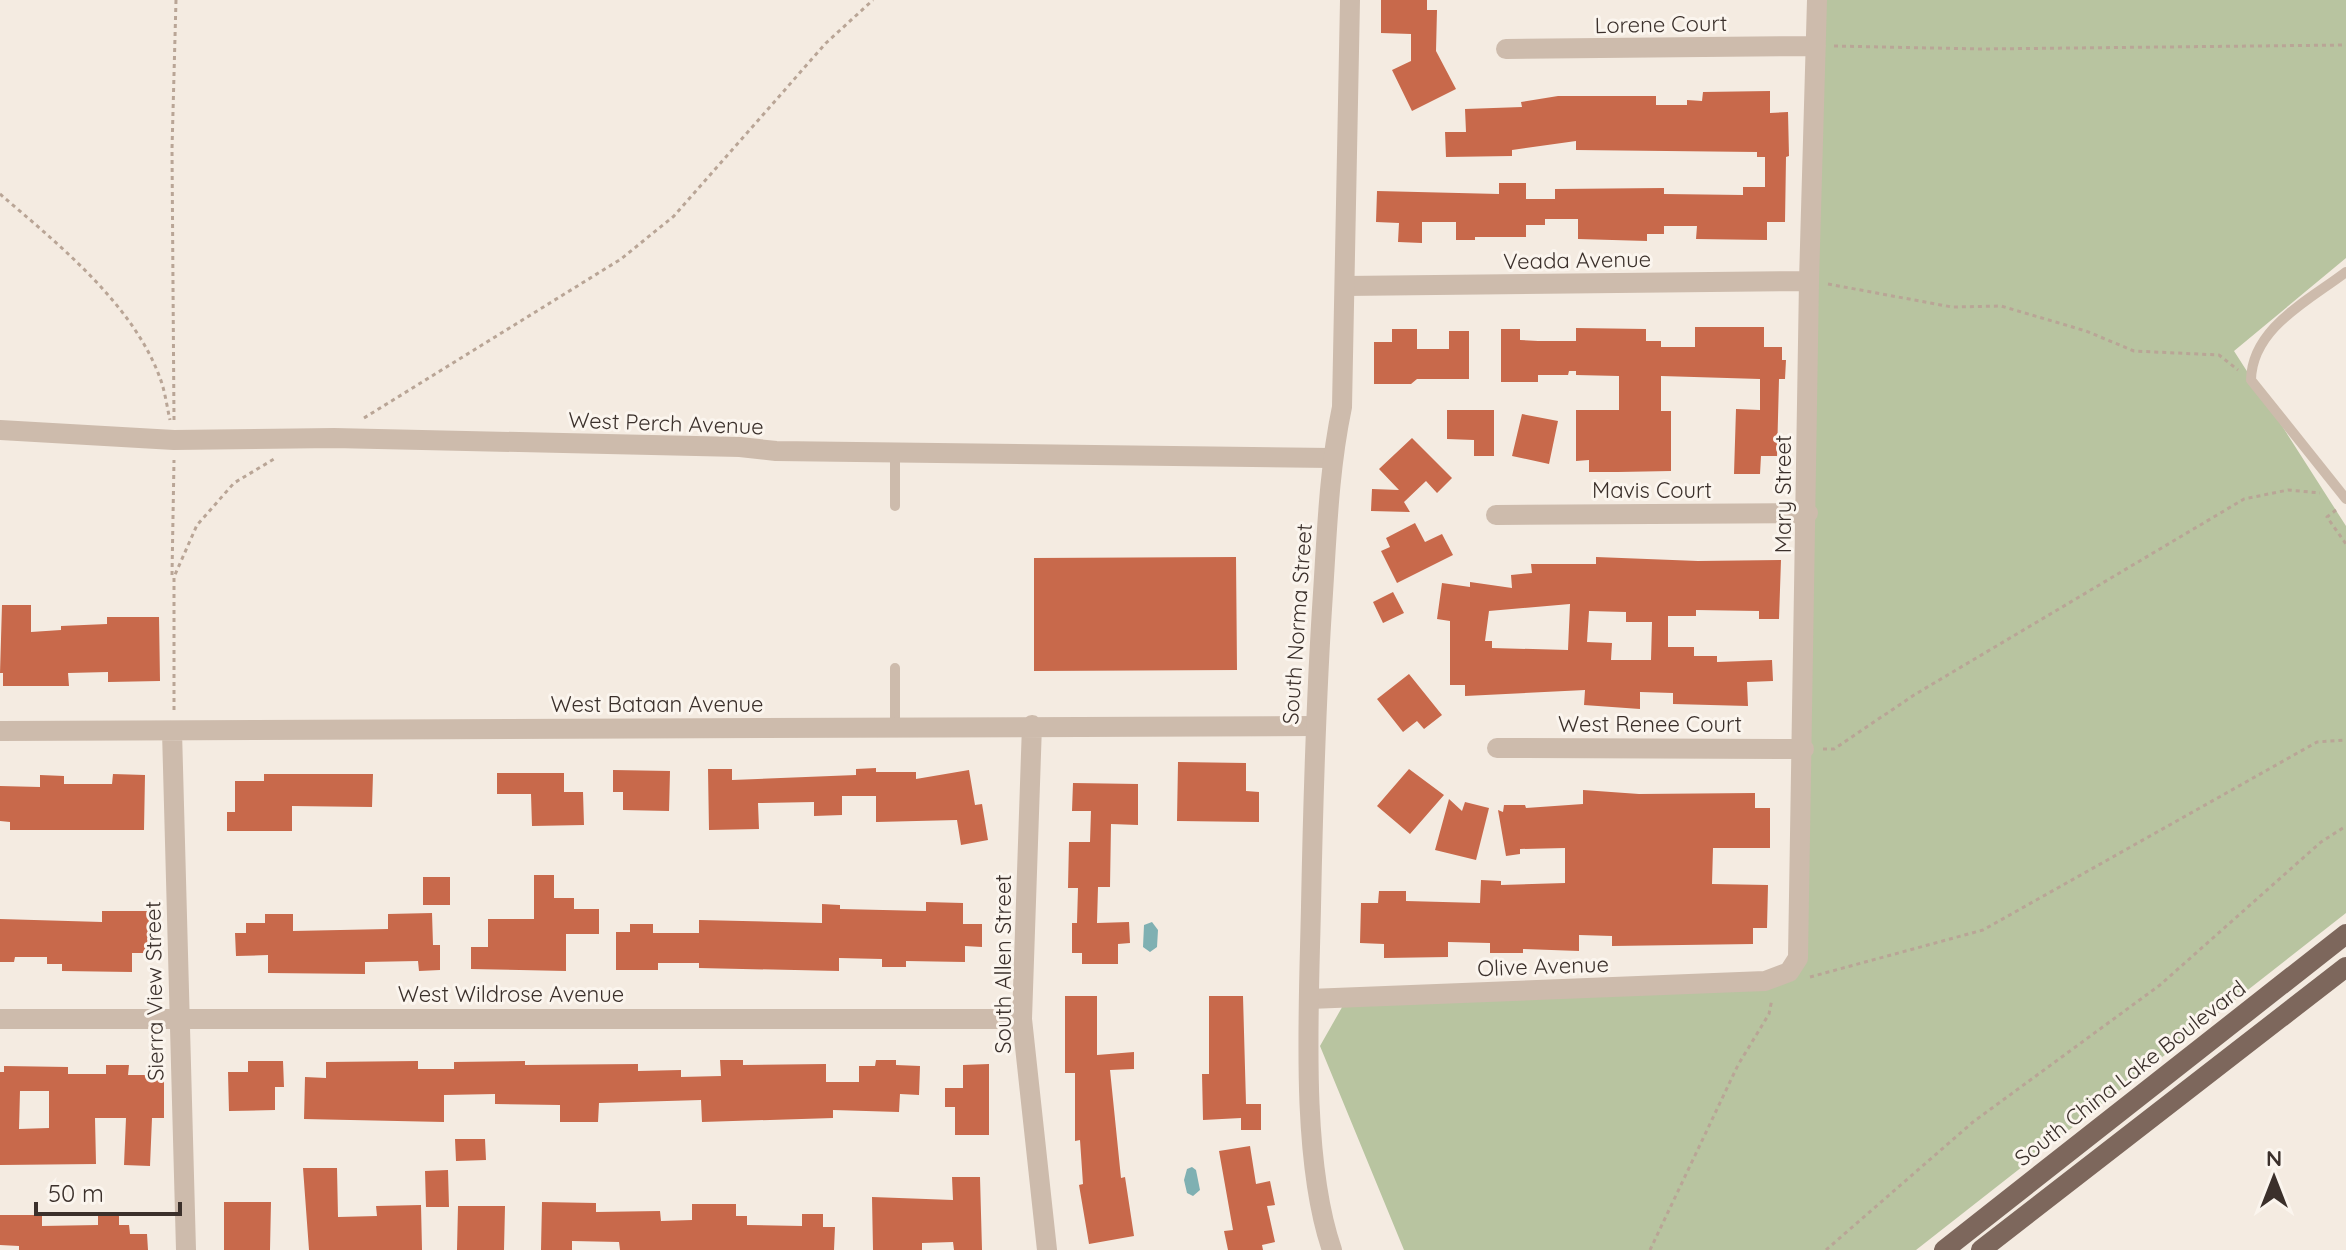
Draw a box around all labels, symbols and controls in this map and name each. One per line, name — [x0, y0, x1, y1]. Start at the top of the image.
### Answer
street label: Lorene Court — [1594, 9, 1728, 39]
street label: Veada Avenue — [1503, 245, 1651, 275]
street label: West Perch Avenue — [568, 406, 764, 440]
street label: Mary Street — [1769, 435, 1797, 553]
street label: Mavis Court — [1592, 476, 1712, 504]
street label: South Norma Street — [1276, 523, 1318, 725]
street label: West Bataan Avenue — [550, 690, 764, 718]
street label: West Renee Court — [1558, 710, 1742, 738]
street label: South Allen Street — [989, 874, 1017, 1054]
street label: Sierra View Street — [138, 901, 170, 1081]
street label: Olive Avenue — [1477, 950, 1609, 982]
street label: South China Lake Boulevard — [2009, 974, 2251, 1172]
street label: West Wildrose Avenue — [398, 980, 624, 1008]
north arrow — [2234, 1138, 2314, 1218]
text: N — [2266, 1144, 2282, 1172]
scale bar — [36, 1166, 180, 1216]
text: 50 m — [48, 1178, 104, 1208]

